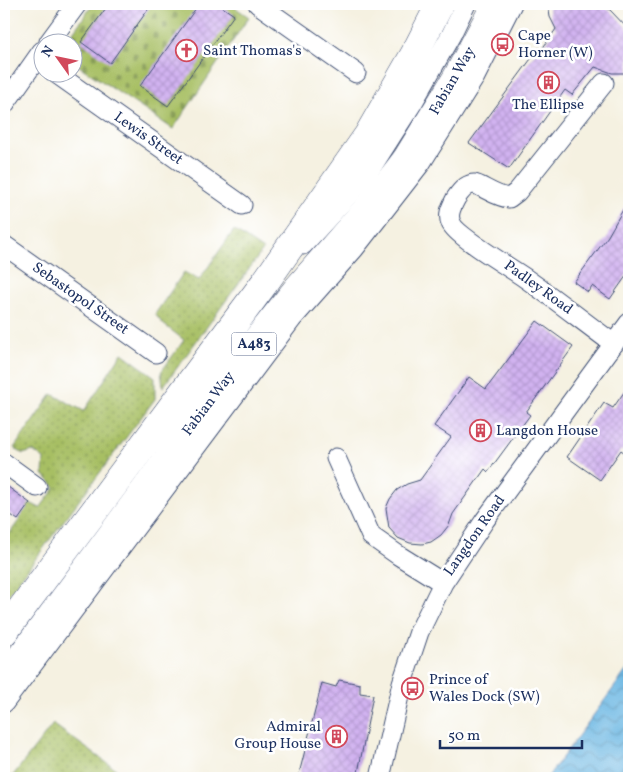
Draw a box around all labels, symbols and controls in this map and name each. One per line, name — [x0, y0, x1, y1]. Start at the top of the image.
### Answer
place label: Cape Horner (W) — [518, 26, 593, 64]
north arrow — [32, 32, 82, 82]
bus stop icon: Cape Horner (W) — [490, 33, 514, 57]
church icon: Saint Thomas's — [175, 39, 199, 63]
place label: Saint Thomas's — [203, 41, 302, 62]
text: N — [38, 42, 59, 61]
street label: Fabian Way — [425, 43, 481, 119]
building icon: The Ellipse — [536, 70, 560, 94]
place label: The Ellipse — [512, 95, 584, 116]
street label: Lewis Street — [109, 107, 187, 171]
street label: Padley Road — [499, 256, 577, 320]
street label: Sebastopol Street — [27, 258, 133, 340]
road number: A483 — [232, 332, 276, 356]
street label: Fabian Way — [178, 367, 240, 441]
building icon: Langdon House — [468, 419, 492, 443]
place label: Langdon House — [496, 421, 598, 442]
street label: Langdon Road — [439, 491, 511, 581]
place label: Prince of Wales Dock (SW) — [429, 670, 540, 708]
bus stop icon: Prince of Wales Dock (SW) — [401, 677, 425, 701]
place label: Admiral Group House — [234, 717, 321, 755]
scale bar — [440, 717, 583, 749]
building icon: Admiral Group House — [325, 724, 349, 748]
text: 50 m — [448, 726, 480, 747]

